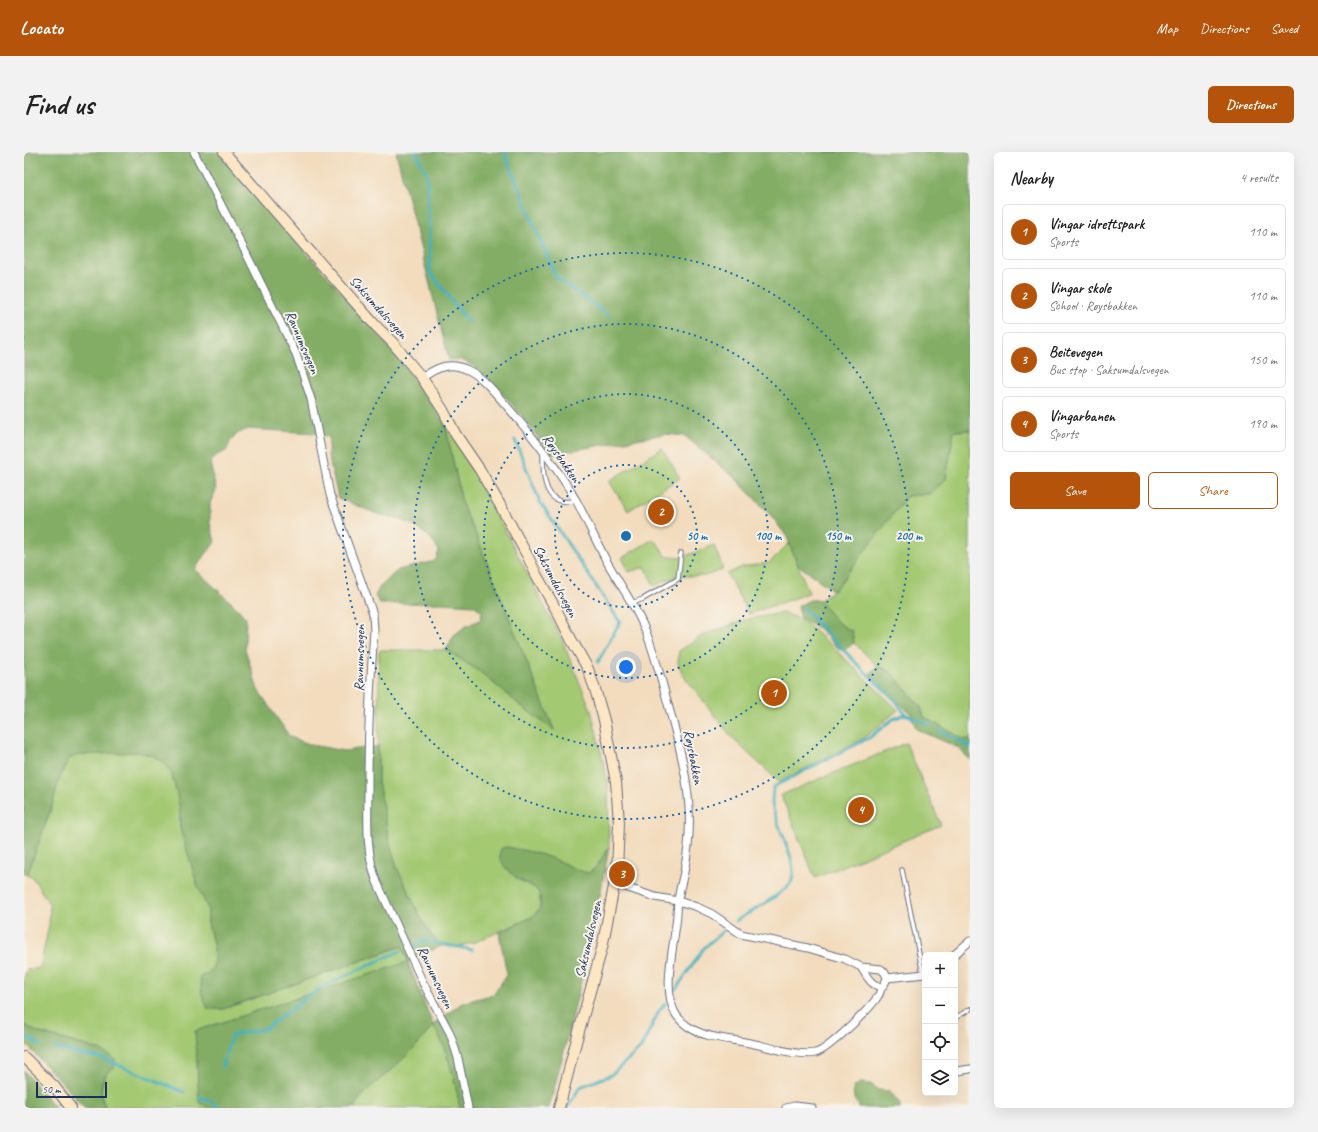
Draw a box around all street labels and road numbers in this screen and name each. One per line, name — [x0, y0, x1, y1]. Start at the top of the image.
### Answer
street label: Saksumdalsvegen — [346, 272, 412, 343]
street label: Ravnumsvegen — [282, 308, 324, 377]
street label: Røysbakken — [539, 431, 585, 486]
street label: Saksumdalsvegen — [529, 542, 582, 621]
street label: Ravnumsvegen — [350, 624, 369, 692]
street label: Røysbakken — [680, 728, 707, 787]
street label: Saksumdalsvegen — [571, 898, 606, 980]
street label: Ravnumsvegen — [414, 943, 458, 1012]

